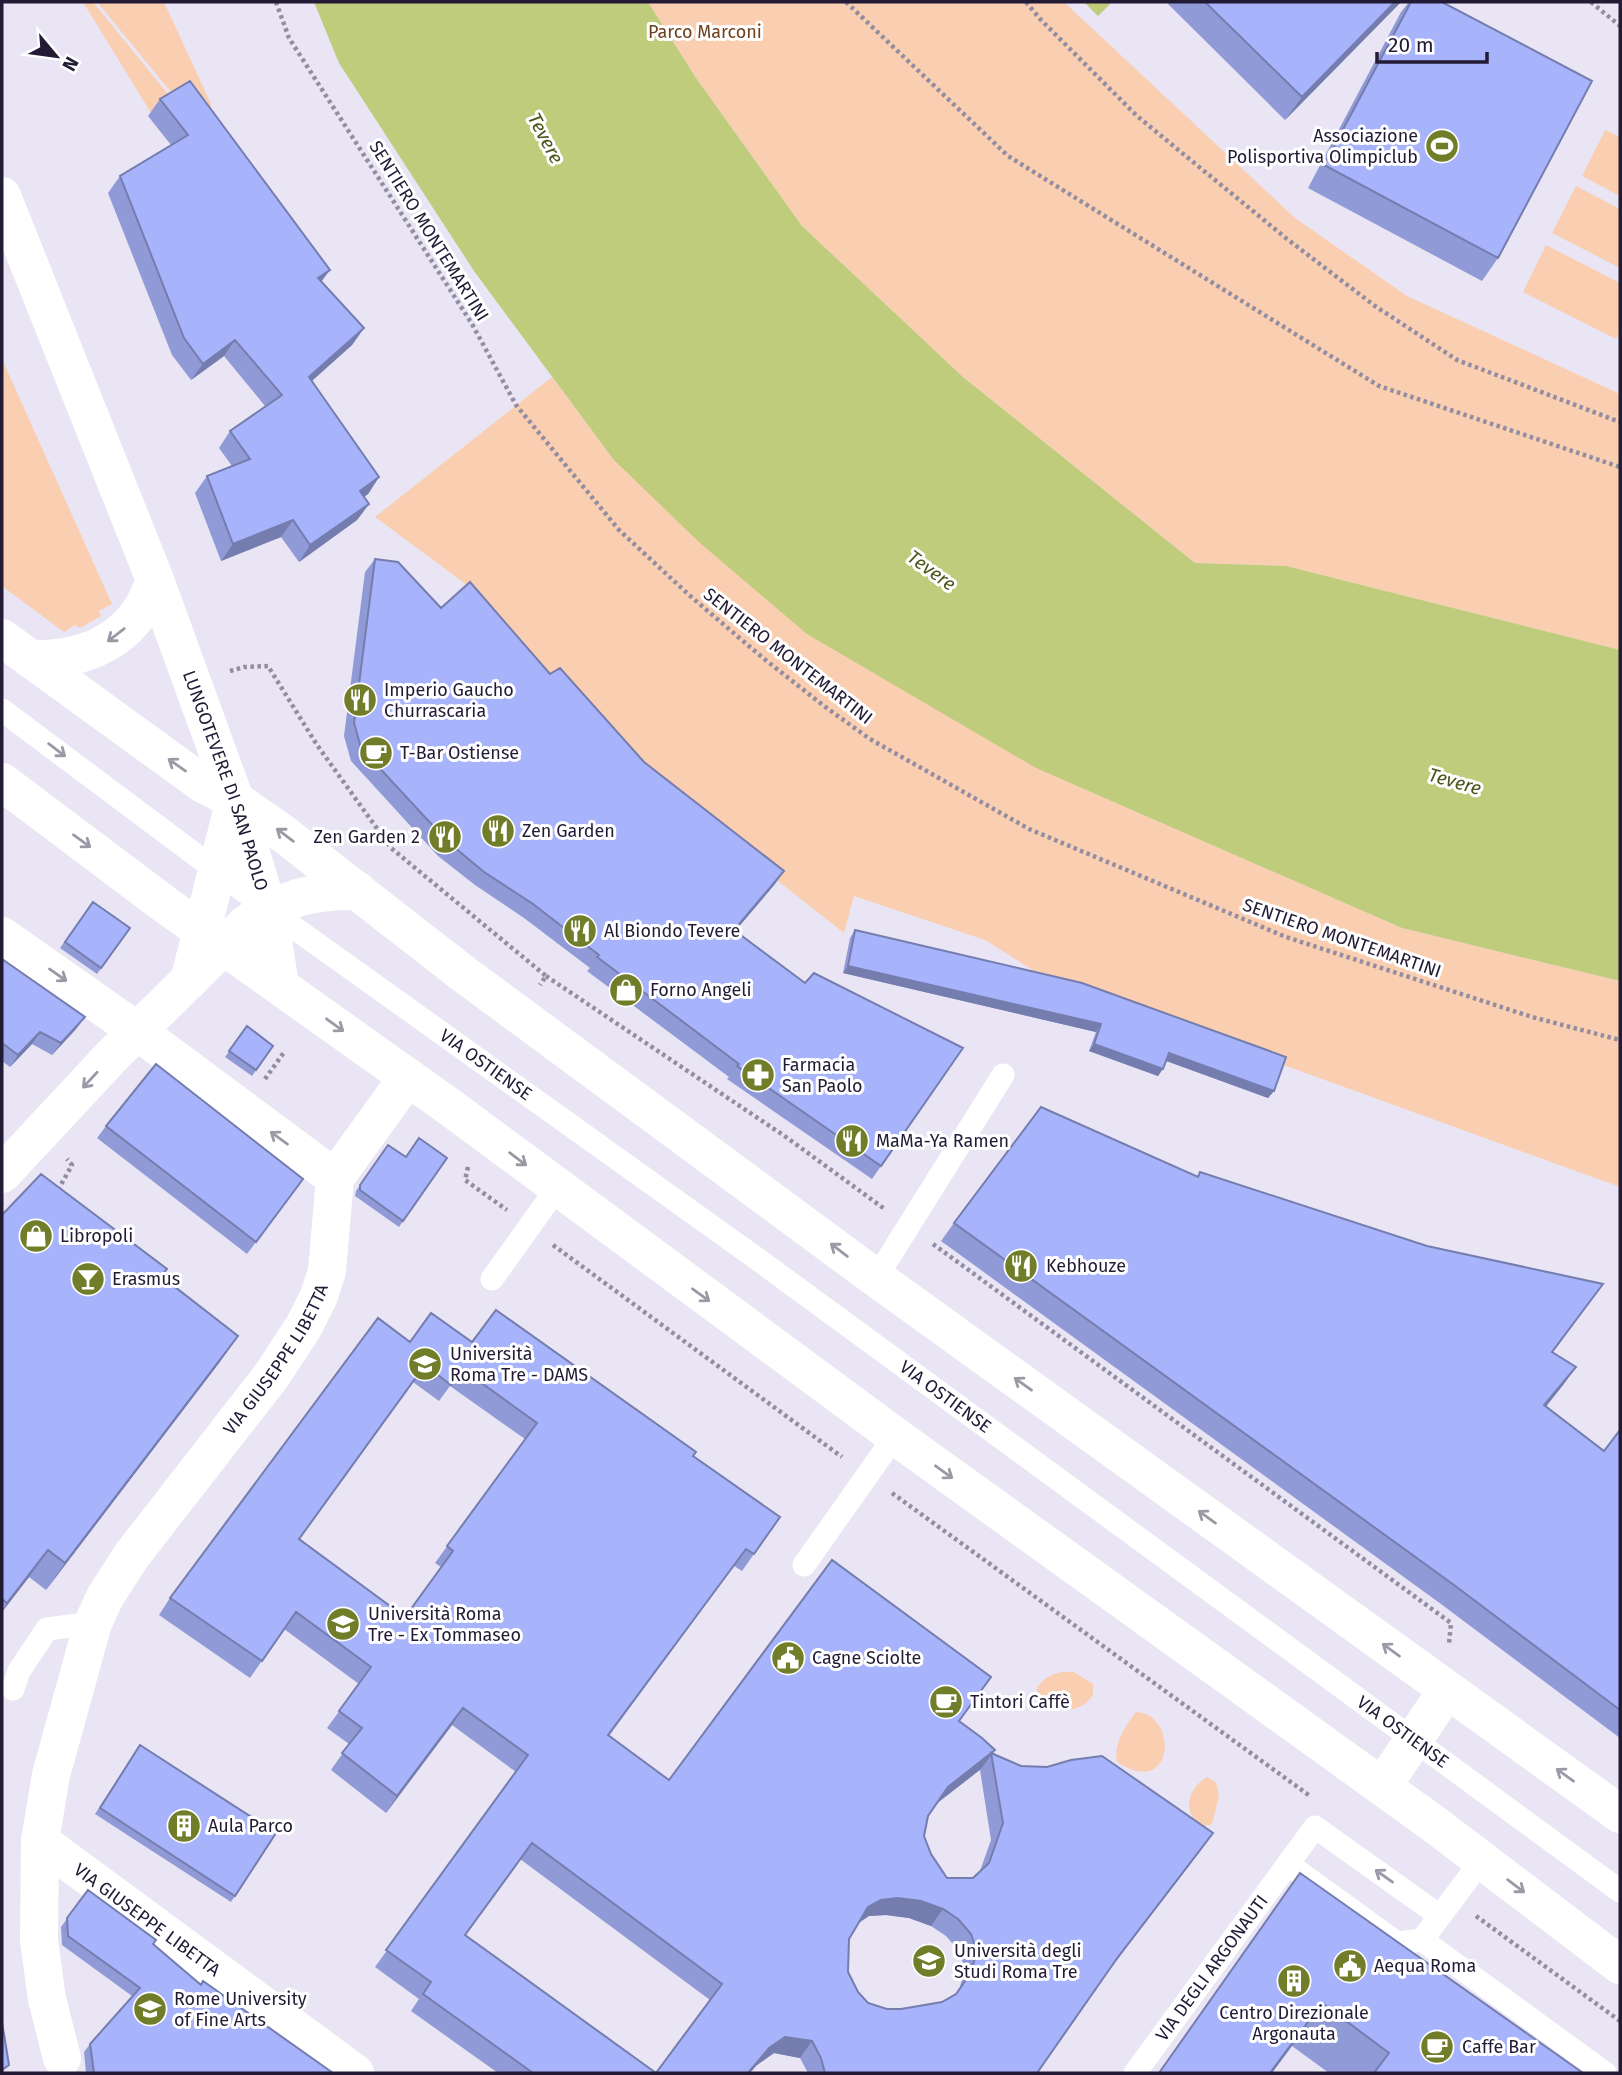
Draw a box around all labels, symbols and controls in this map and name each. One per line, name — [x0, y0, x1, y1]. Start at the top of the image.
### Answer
north arrow — [21, 21, 91, 91]
park label: Parco Marconi — [648, 21, 762, 43]
scale bar — [1377, 21, 1487, 65]
text: 20 m — [1388, 32, 1434, 58]
text: N — [57, 53, 84, 75]
water label: Tevere — [523, 109, 568, 168]
place label: Associazione Polisportiva Olimpiclub — [1227, 125, 1418, 168]
sports icon: Associazione Polisportiva Olimpiclub — [1423, 127, 1461, 165]
street label: SENTIERO MONTEMARTINI — [364, 137, 494, 325]
water label: Tevere — [903, 545, 960, 596]
street label: SENTIERO MONTEMARTINI — [699, 583, 877, 729]
one-way arrow — [107, 627, 126, 642]
street label: LUNGOTEVERE DI SAN PAOLO — [178, 667, 273, 893]
place label: Imperio Gaucho Churrascaria — [384, 679, 514, 722]
restaurant icon: Imperio Gaucho Churrascaria — [341, 681, 379, 719]
cafe icon: T-Bar Ostiense — [357, 734, 395, 772]
place label: T-Bar Ostiense — [400, 742, 519, 764]
one-way arrow — [47, 743, 66, 758]
one-way arrow — [168, 758, 187, 772]
water label: Tevere — [1426, 763, 1484, 800]
restaurant icon: Zen Garden — [479, 812, 517, 850]
restaurant icon: Zen Garden 2 — [426, 818, 464, 856]
place label: Zen Garden — [522, 820, 615, 842]
place label: Zen Garden 2 — [314, 826, 420, 848]
one-way arrow — [276, 827, 295, 842]
one-way arrow — [72, 834, 91, 848]
street label: SENTIERO MONTEMARTINI — [1240, 894, 1444, 982]
restaurant icon: Al Biondo Tevere — [561, 912, 599, 950]
place label: Al Biondo Tevere — [604, 920, 740, 942]
one-way arrow — [48, 968, 67, 982]
shop icon: Forno Angeli — [607, 971, 645, 1009]
place label: Forno Angeli — [650, 979, 752, 1001]
one-way arrow — [325, 1018, 344, 1032]
street label: VIA OSTIENSE — [435, 1024, 536, 1105]
place label: Farmacia San Paolo — [782, 1054, 862, 1097]
pharmacy icon: Farmacia San Paolo — [739, 1056, 777, 1094]
one-way arrow — [81, 1071, 98, 1088]
restaurant icon: MaMa-Ya Ramen — [833, 1122, 871, 1160]
one-way arrow — [270, 1130, 289, 1145]
place label: MaMa-Ya Ramen — [876, 1130, 1009, 1152]
one-way arrow — [509, 1151, 528, 1166]
shop icon: Libropoli — [17, 1217, 55, 1255]
place label: Libropoli — [60, 1225, 133, 1247]
one-way arrow — [830, 1243, 849, 1257]
restaurant icon: Kebhouze — [1002, 1247, 1040, 1285]
place label: Kebhouze — [1046, 1255, 1126, 1277]
bar icon: Erasmus — [69, 1260, 107, 1298]
place label: Erasmus — [112, 1268, 180, 1290]
street label: VIA GIUSEPPE LIBETTA — [219, 1281, 333, 1439]
one-way arrow — [691, 1287, 710, 1302]
place label: Università Roma Tre - DAMS — [450, 1343, 588, 1386]
school or university icon: Università Roma Tre - DAMS — [406, 1345, 444, 1383]
street label: VIA OSTIENSE — [895, 1356, 996, 1438]
one-way arrow — [1014, 1377, 1033, 1391]
one-way arrow — [934, 1465, 953, 1479]
one-way arrow — [1198, 1510, 1217, 1524]
place label: Università Roma Tre - Ex Tommaseo — [368, 1603, 521, 1646]
school or university icon: Università Roma Tre - Ex Tommaseo — [324, 1605, 362, 1643]
public building icon: Cagne Sciolte — [769, 1639, 807, 1677]
one-way arrow — [1382, 1643, 1401, 1658]
place label: Cagne Sciolte — [812, 1647, 921, 1669]
cafe icon: Tintori Caffè — [927, 1683, 965, 1721]
place label: Tintori Caffè — [970, 1691, 1070, 1713]
street label: VIA OSTIENSE — [1353, 1691, 1453, 1773]
one-way arrow — [1556, 1767, 1575, 1782]
building icon: Aula Parco — [165, 1807, 203, 1845]
place label: Aula Parco — [208, 1815, 293, 1837]
street label: VIA GIUSEPPE LIBETTA — [69, 1859, 225, 1982]
one-way arrow — [1375, 1869, 1394, 1883]
one-way arrow — [1506, 1878, 1524, 1893]
street label: VIA DEGLI ARGONAUTI — [1151, 1891, 1273, 2046]
place label: Università degli Studi Roma Tre — [954, 1940, 1082, 1983]
school or university icon: Università degli Studi Roma Tre — [910, 1942, 948, 1980]
public building icon: Aequa Roma — [1331, 1947, 1369, 1985]
place label: Aequa Roma — [1374, 1955, 1476, 1977]
building icon: Centro Direzionale Argonauta — [1275, 1962, 1313, 2000]
place label: Rome University of Fine Arts — [174, 1988, 307, 2031]
school or university icon: Rome University of Fine Arts — [131, 1990, 169, 2028]
place label: Centro Direzionale Argonauta — [1219, 2002, 1369, 2045]
cafe icon: Caffe Bar — [1418, 2028, 1456, 2066]
place label: Caffe Bar — [1462, 2036, 1536, 2058]

